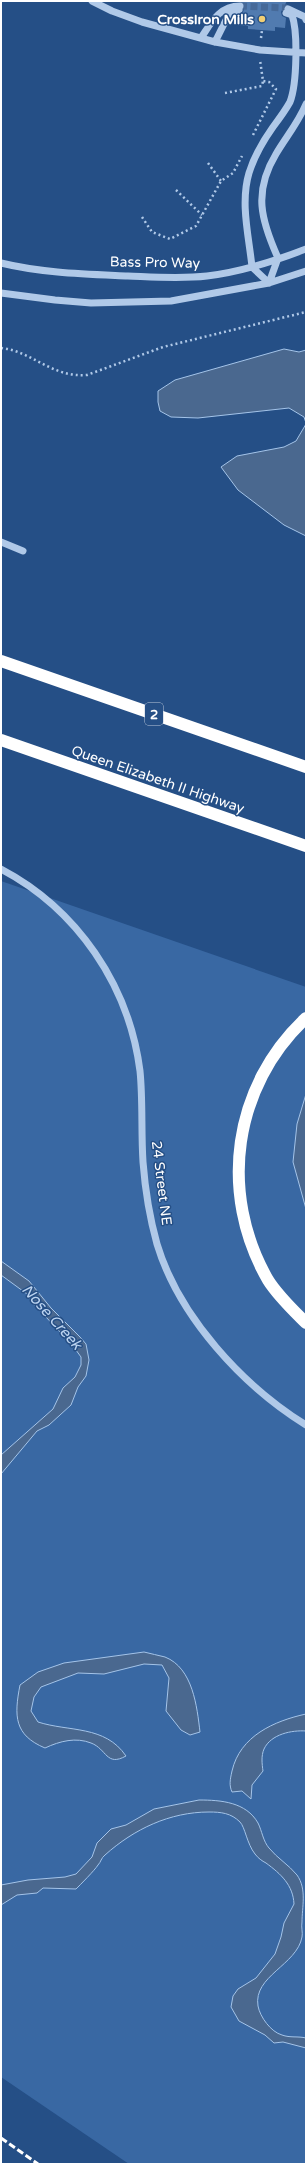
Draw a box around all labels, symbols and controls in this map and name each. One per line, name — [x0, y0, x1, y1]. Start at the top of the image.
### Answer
place label: CrossIron Mills — [157, 11, 254, 28]
marker: CrossIron Mills — [257, 14, 267, 24]
street label: Bass Pro Way — [110, 253, 201, 272]
road number: 2 — [145, 703, 163, 725]
street label: Queen Elizabeth II Highway — [69, 742, 247, 817]
street label: 24 Street NE — [148, 1140, 175, 1226]
water label: Nose Creek — [18, 1281, 87, 1355]

